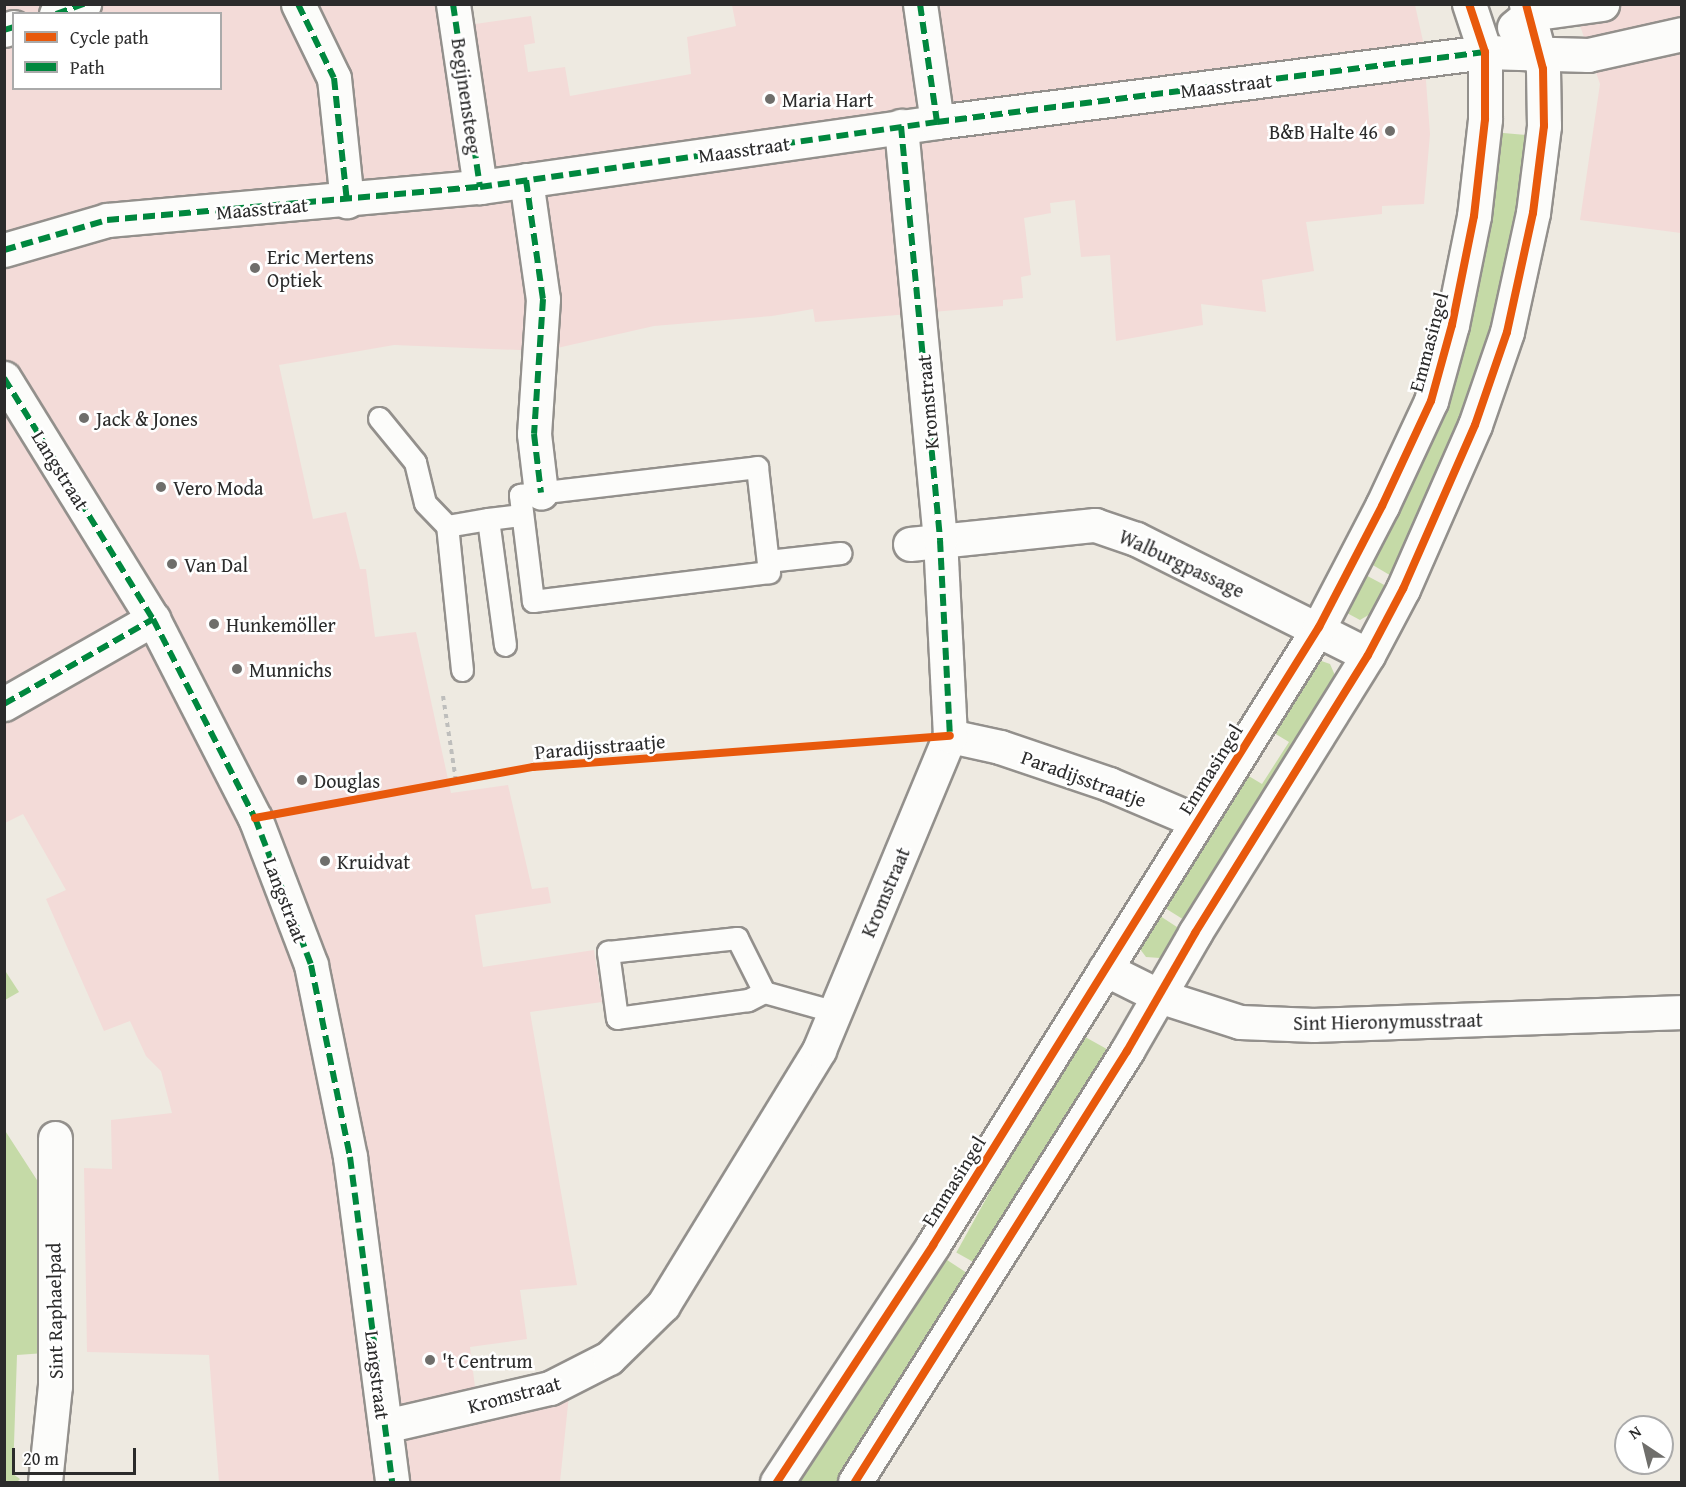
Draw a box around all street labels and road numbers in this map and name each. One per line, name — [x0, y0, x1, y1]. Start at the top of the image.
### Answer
street label: Begijnensteeg — [447, 36, 487, 156]
street label: Maasstraat — [1179, 67, 1273, 103]
street label: Maasstraat — [697, 131, 791, 167]
street label: Maasstraat — [215, 192, 309, 224]
street label: Emmasingel — [1403, 290, 1453, 394]
street label: Kromstraat — [911, 353, 943, 451]
street label: Langstraat — [27, 426, 95, 514]
street label: Walburgpassage — [1115, 523, 1249, 603]
street label: Emmasingel — [1173, 719, 1247, 819]
street label: Paradijsstraatje — [534, 728, 666, 764]
street label: Paradijsstraatje — [1018, 744, 1150, 812]
street label: Kromstraat — [855, 843, 915, 941]
street label: Langstraat — [259, 854, 313, 946]
street label: Sint Hieronymusstraat — [1293, 1007, 1483, 1035]
street label: Emmasingel — [916, 1131, 990, 1231]
street label: Sint Raphaelpad — [41, 1243, 67, 1379]
street label: Langstraat — [361, 1329, 395, 1421]
street label: Kromstraat — [465, 1370, 563, 1418]

